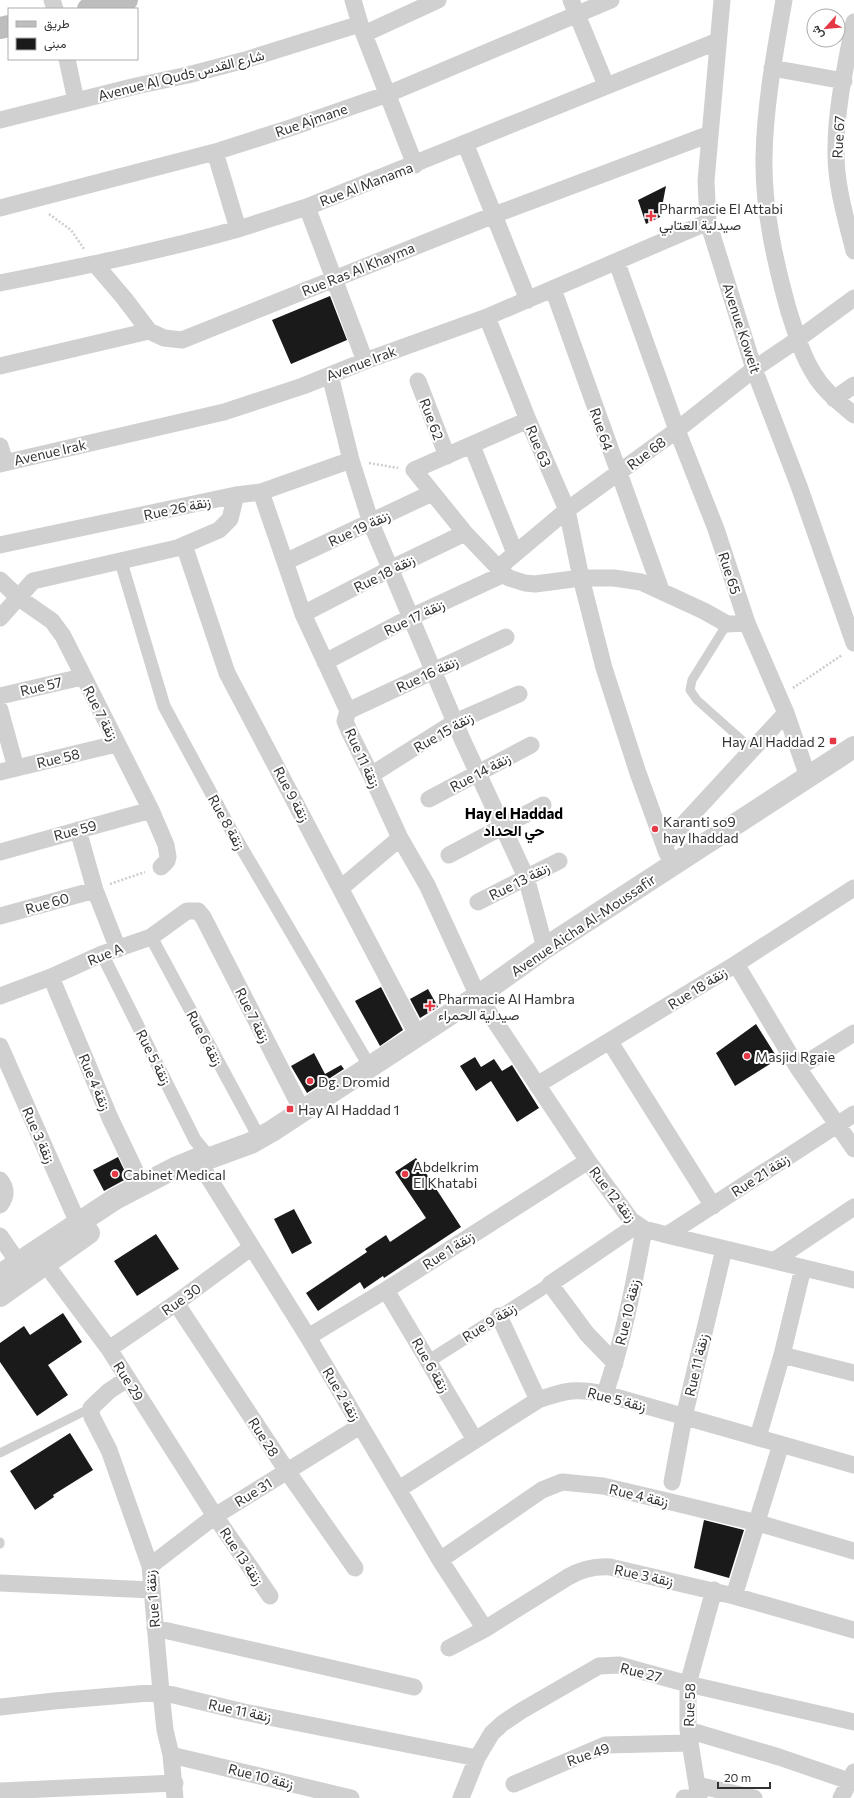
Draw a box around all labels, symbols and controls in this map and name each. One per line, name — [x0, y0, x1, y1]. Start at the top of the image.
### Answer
legend — [8, 8, 138, 60]
north arrow — [806, 8, 846, 48]
text: طريق — [44, 16, 70, 32]
text: ش — [808, 23, 826, 42]
text: مبنى — [44, 36, 66, 52]
street label: Avenue Al Quds شارع القدس — [96, 46, 267, 107]
street label: Rue Ajmane — [273, 100, 349, 140]
street label: Rue 67 — [828, 115, 848, 159]
street label: Rue Al Manama — [317, 158, 415, 210]
place label: Pharmacie El Attabi صيدلية العتابي — [659, 200, 783, 237]
marker: Pharmacie El Attabi صيدلية العتابي — [646, 211, 656, 221]
street label: Rue Ras Al Khayma — [299, 239, 417, 299]
street label: Avenue Koweit — [719, 281, 765, 376]
street label: Avenue Irak — [324, 342, 399, 384]
street label: Rue 62 — [416, 396, 448, 443]
street label: Rue 64 — [587, 405, 617, 453]
street label: Rue 63 — [523, 423, 555, 469]
street label: Rue 68 — [623, 433, 669, 473]
street label: Avenue Irak — [12, 435, 88, 469]
street label: Rue 26 زنقة — [142, 493, 213, 524]
street label: Rue 19 زنقة — [325, 506, 393, 551]
street label: Rue 18 زنقة — [351, 550, 418, 597]
street label: Rue 65 — [715, 550, 745, 596]
street label: Rue 17 زنقة — [381, 595, 448, 640]
street label: Rue 16 زنقة — [393, 652, 461, 697]
street label: Rue 57 — [18, 673, 64, 699]
street label: Rue 7 زنقة — [79, 683, 122, 744]
street label: Rue 15 زنقة — [410, 708, 476, 757]
street label: Rue 11 زنقة — [341, 725, 384, 791]
place label: Hay Al Haddad 2 — [722, 733, 825, 750]
marker: Hay Al Haddad 2 — [828, 736, 838, 746]
street label: Rue 58 — [35, 745, 81, 771]
street label: Rue 14 زنقة — [447, 749, 514, 796]
street label: Rue 9 زنقة — [269, 763, 314, 825]
street label: Rue 8 زنقة — [204, 791, 249, 853]
district label: Hay el Haddad حي الحداد — [465, 804, 563, 844]
place label: Karanti so9 hay lhaddad — [663, 813, 739, 846]
street label: Rue 59 — [52, 816, 98, 844]
marker: Karanti so9 hay lhaddad — [650, 824, 660, 834]
street label: Rue 13 زنقة — [486, 858, 553, 904]
street label: Avenue Aicha Al-Moussafir — [507, 870, 659, 980]
street label: Rue 60 — [23, 889, 71, 917]
street label: Rue A — [85, 939, 126, 969]
street label: Rue 18 زنقة — [664, 963, 730, 1014]
street label: Rue 7 زنقة — [231, 985, 274, 1046]
place label: Pharmacie Al Hambra صيدلية الحمراء — [438, 990, 575, 1024]
marker: Pharmacie Al Hambra صيدلية الحمراء — [425, 1001, 435, 1011]
street label: Rue 6 زنقة — [182, 1007, 227, 1069]
street label: Rue 5 زنقة — [132, 1026, 175, 1088]
place label: Masjid Rgaie — [755, 1048, 835, 1065]
street label: Rue 4 زنقة — [74, 1051, 115, 1114]
marker: Masjid Rgaie — [742, 1051, 752, 1061]
place label: Dg. Dromid — [318, 1073, 390, 1090]
marker: Dg. Dromid — [305, 1076, 315, 1086]
place label: Hay Al Haddad 1 — [298, 1101, 400, 1118]
street label: Rue 3 زنقة — [18, 1104, 59, 1166]
marker: Hay Al Haddad 1 — [285, 1104, 295, 1114]
street label: Rue 21 زنقة — [728, 1150, 793, 1201]
place label: Abdelkrim El Khatabi — [413, 1158, 479, 1191]
street label: Rue 12 زنقة — [585, 1163, 640, 1226]
place label: Cabinet Medical — [123, 1166, 226, 1183]
marker: Cabinet Medical — [110, 1169, 120, 1179]
marker: Abdelkrim El Khatabi — [400, 1169, 410, 1179]
street label: Rue 1 زنقة — [419, 1227, 478, 1274]
street label: Rue 10 زنقة — [611, 1277, 644, 1347]
street label: Rue 30 — [158, 1279, 204, 1319]
street label: Rue 9 زنقة — [459, 1299, 520, 1346]
street label: Rue 11 زنقة — [681, 1332, 712, 1398]
street label: Rue 6 زنقة — [408, 1335, 454, 1396]
street label: Rue 29 — [110, 1358, 148, 1404]
street label: Rue 2 زنقة — [318, 1364, 365, 1425]
street label: Rue 5 زنقة — [586, 1383, 648, 1416]
street label: Rue 28 — [245, 1414, 283, 1460]
street label: Rue 31 — [231, 1474, 275, 1510]
street label: Rue 4 زنقة — [607, 1480, 671, 1511]
street label: Rue 13 زنقة — [216, 1524, 268, 1589]
street label: Rue 3 زنقة — [613, 1560, 675, 1591]
street label: Rue 1 زنقة — [141, 1569, 164, 1629]
street label: Rue 27 — [618, 1659, 664, 1685]
street label: Rue 58 — [680, 1683, 698, 1727]
street label: Rue 11 زنقة — [207, 1695, 273, 1726]
street label: Rue 49 — [564, 1739, 612, 1769]
street label: Rue 10 زنقة — [226, 1760, 296, 1793]
scale bar — [718, 1764, 770, 1790]
text: 20 m — [724, 1770, 751, 1784]

